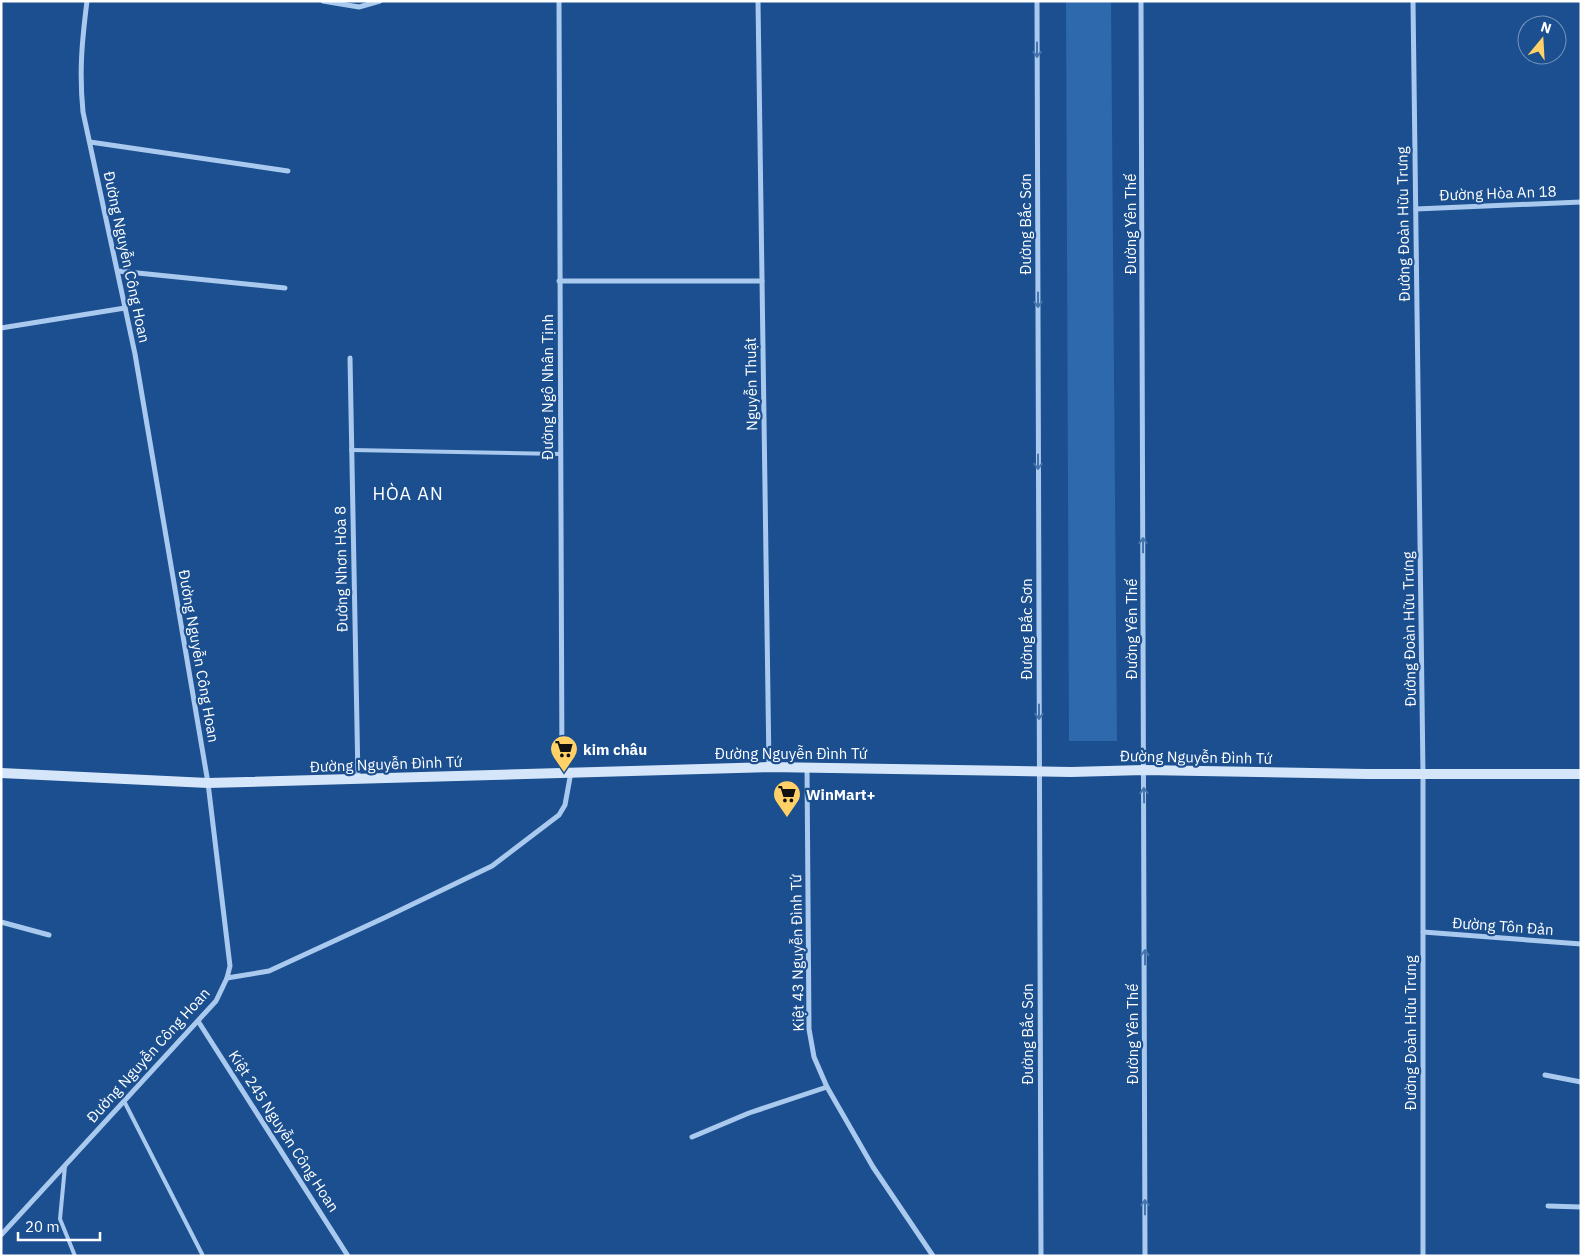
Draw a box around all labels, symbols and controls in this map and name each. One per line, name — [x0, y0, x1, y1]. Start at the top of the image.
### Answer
north arrow — [1517, 15, 1567, 65]
text: N — [1538, 18, 1554, 38]
one-way arrow — [1032, 42, 1042, 58]
street label: Đường Đoàn Hữu Trưng — [1392, 146, 1414, 302]
street label: Đường Nguyễn Công Hoan — [100, 169, 154, 345]
street label: Đường Bắc Sơn — [1016, 173, 1035, 275]
street label: Đường Yên Thế — [1121, 173, 1140, 274]
street label: Đường Hòa An 18 — [1439, 181, 1557, 205]
one-way arrow — [1033, 292, 1043, 308]
street label: Đường Ngô Nhân Tịnh — [538, 314, 557, 460]
street label: Nguyễn Thuật — [741, 337, 761, 431]
one-way arrow — [1033, 454, 1043, 470]
district label: HÒA AN — [372, 482, 444, 505]
street label: Đường Nhơn Hòa 8 — [330, 506, 352, 632]
one-way arrow — [1138, 537, 1148, 553]
street label: Đường Đoàn Hữu Trưng — [1398, 551, 1420, 707]
street label: Đường Nguyễn Công Hoan — [174, 568, 224, 744]
street label: Đường Bắc Sơn — [1017, 578, 1036, 680]
street label: Đường Yên Thế — [1122, 578, 1141, 679]
one-way arrow — [1034, 704, 1044, 720]
supermarket icon: kim châu — [549, 734, 579, 773]
place label: kim châu — [583, 740, 647, 759]
street label: Đường Nguyễn Đình Tứ — [715, 744, 868, 763]
street label: Đường Nguyễn Đình Tứ — [1120, 746, 1273, 768]
street label: Đường Nguyễn Đình Tứ — [309, 752, 463, 776]
supermarket icon: WinMart+ — [772, 779, 802, 818]
place label: WinMart+ — [806, 785, 876, 804]
one-way arrow — [1139, 787, 1149, 803]
street label: Kiệt 43 Nguyễn Đình Tứ — [786, 874, 808, 1032]
street label: Đường Tôn Đản — [1452, 913, 1554, 939]
one-way arrow — [1140, 949, 1150, 966]
street label: Đường Đoàn Hữu Trưng — [1401, 955, 1420, 1111]
street label: Đường Bắc Sơn — [1018, 983, 1037, 1085]
street label: Đường Yên Thế — [1123, 983, 1142, 1084]
street label: Đường Nguyễn Công Hoan — [82, 984, 214, 1126]
street label: Kiệt 245 Nguyễn Công Hoan — [225, 1047, 343, 1215]
one-way arrow — [1140, 1199, 1150, 1216]
scale bar — [18, 1210, 100, 1242]
text: 20 m — [25, 1217, 60, 1236]

